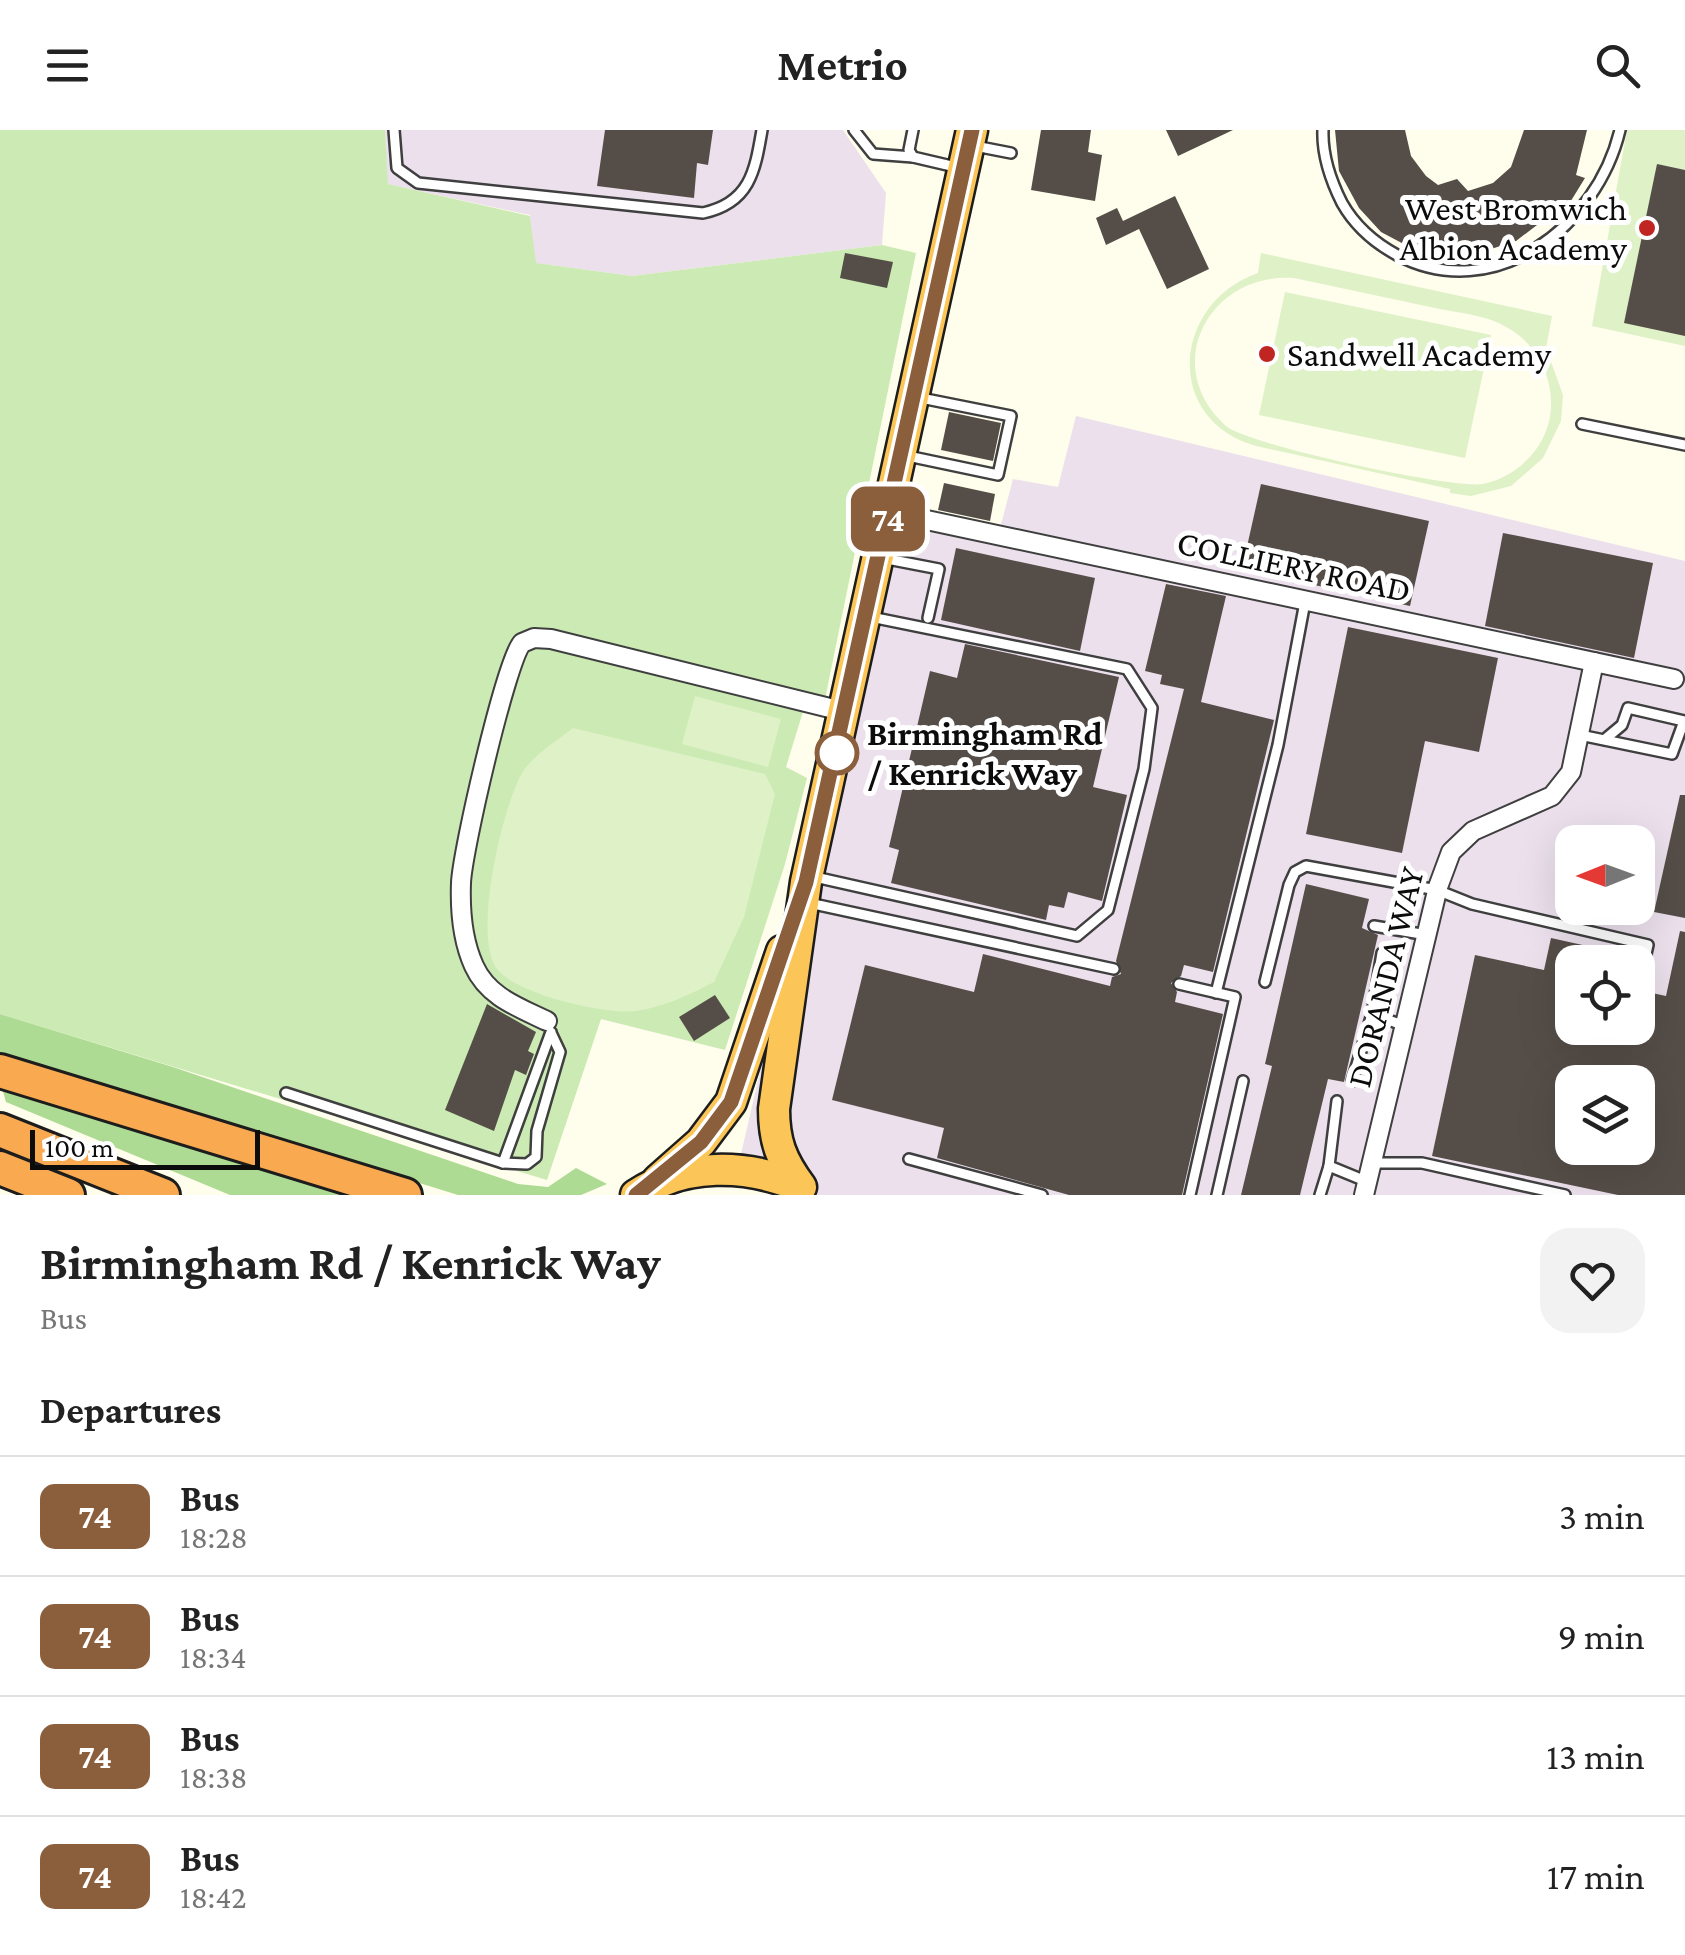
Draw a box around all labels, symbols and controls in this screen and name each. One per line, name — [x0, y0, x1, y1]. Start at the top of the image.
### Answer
icon: menu — [40, 38, 95, 93]
icon: search — [1590, 38, 1645, 93]
text: Metrio — [777, 40, 908, 90]
place label: West Bromwich Albion Academy — [1399, 189, 1628, 268]
marker: West Bromwich Albion Academy — [1636, 217, 1658, 239]
place label: Sandwell Academy — [1287, 335, 1552, 374]
marker: Sandwell Academy — [1256, 343, 1278, 365]
line badge: 74 — [843, 486, 933, 552]
text: 74 — [871, 500, 905, 539]
street label: COLLIERY ROAD — [1174, 523, 1414, 610]
place label: Birmingham Rd / Kenrick Way — [867, 714, 1103, 793]
marker: Birmingham Rd / Kenrick Way — [816, 732, 858, 774]
north arrow — [1555, 825, 1655, 925]
map controls — [1555, 825, 1655, 1165]
street label: DORANDA WAY — [1339, 863, 1432, 1091]
button: locate — [1555, 945, 1655, 1045]
button: layers — [1555, 1065, 1655, 1165]
scale bar — [30, 1125, 260, 1170]
text: 100 m — [45, 1132, 114, 1163]
button: heart — [1540, 1228, 1645, 1333]
text: Birmingham Rd / Kenrick Way — [40, 1236, 661, 1289]
text: Bus — [40, 1300, 87, 1336]
text: Departures — [40, 1389, 221, 1431]
text: Bus — [180, 1477, 239, 1519]
text: 3 min — [1559, 1495, 1645, 1537]
text: 74 — [78, 1497, 112, 1536]
text: 18:28 — [180, 1519, 248, 1555]
text: Bus — [180, 1597, 239, 1639]
text: 9 min — [1558, 1615, 1645, 1657]
text: 74 — [78, 1617, 112, 1656]
text: 18:34 — [180, 1639, 247, 1675]
text: Bus — [180, 1717, 239, 1759]
text: 13 min — [1546, 1735, 1645, 1777]
text: 74 — [78, 1737, 112, 1776]
text: 18:38 — [180, 1759, 248, 1795]
text: Bus — [180, 1837, 239, 1879]
text: 17 min — [1547, 1855, 1645, 1897]
text: 74 — [78, 1857, 112, 1896]
text: 18:42 — [180, 1879, 246, 1915]

